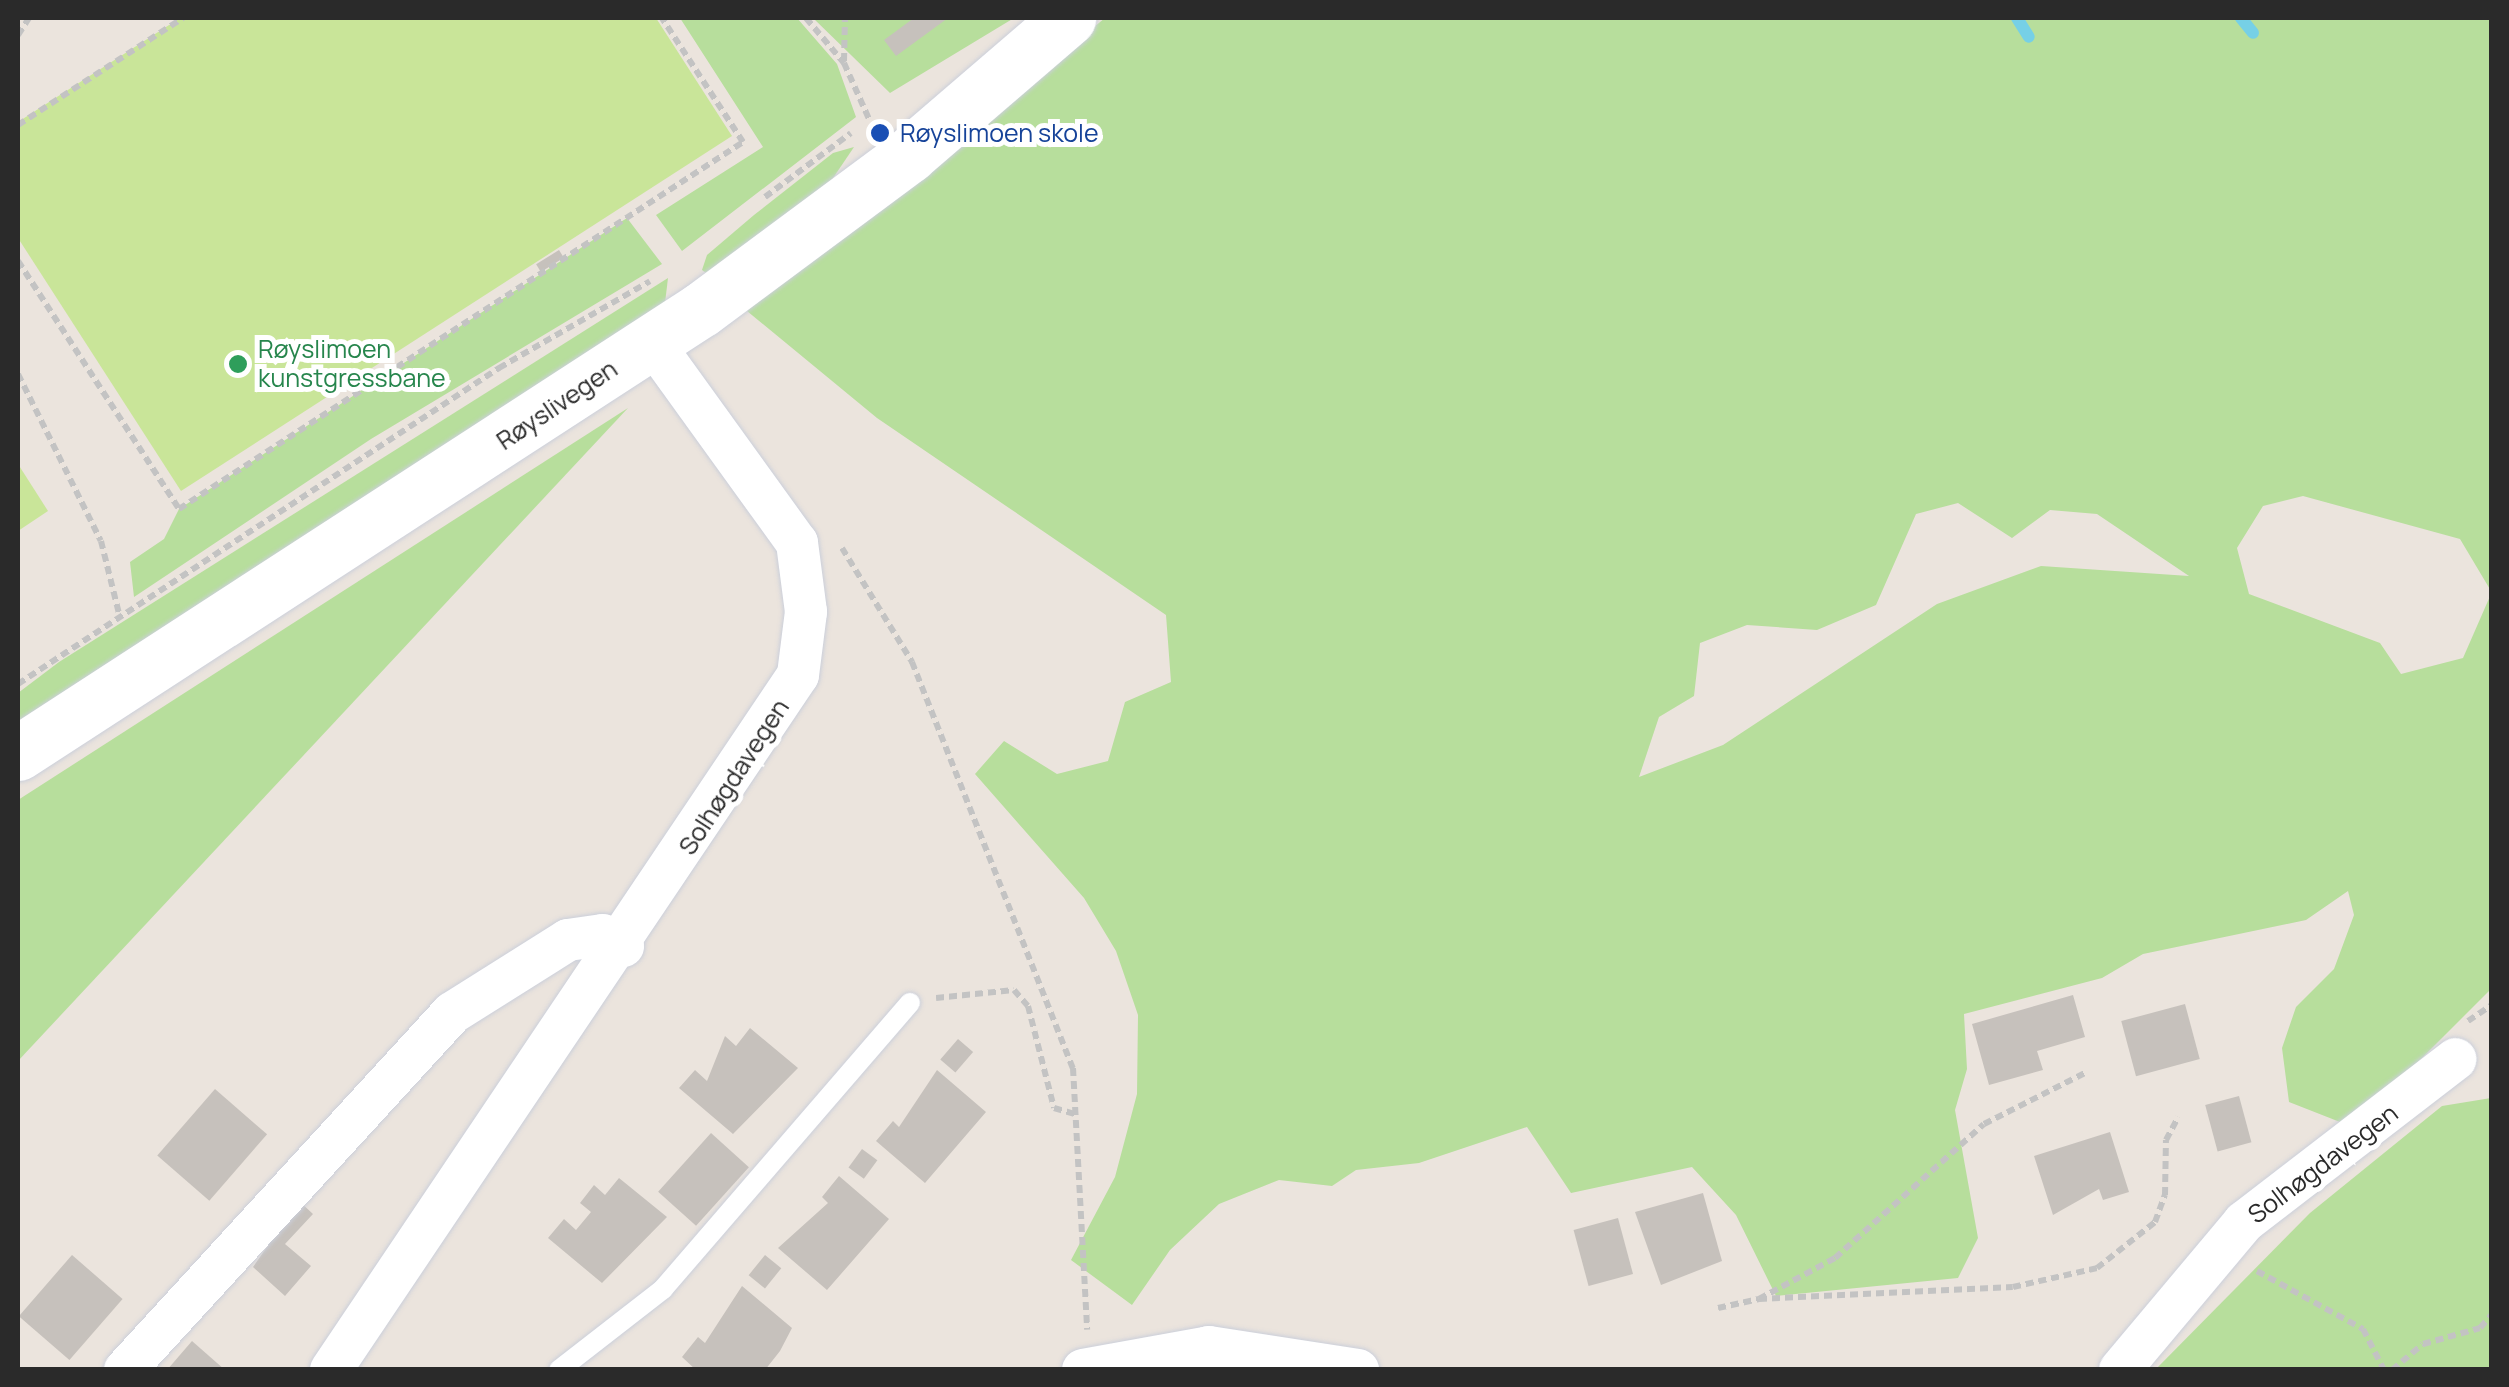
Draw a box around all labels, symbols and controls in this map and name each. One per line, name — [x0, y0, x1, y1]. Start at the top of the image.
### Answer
place label: Røyslimoen skole — [900, 118, 1099, 148]
marker: Røyslimoen skole — [869, 122, 891, 144]
place label: Røyslimoen kunstgressbane — [258, 335, 446, 394]
marker: Røyslimoen kunstgressbane — [227, 353, 249, 375]
street label: Røyslivegen — [491, 354, 623, 456]
street label: Solhøgdavegen — [673, 694, 795, 860]
street label: Solhøgdavegen — [2242, 1098, 2404, 1230]

